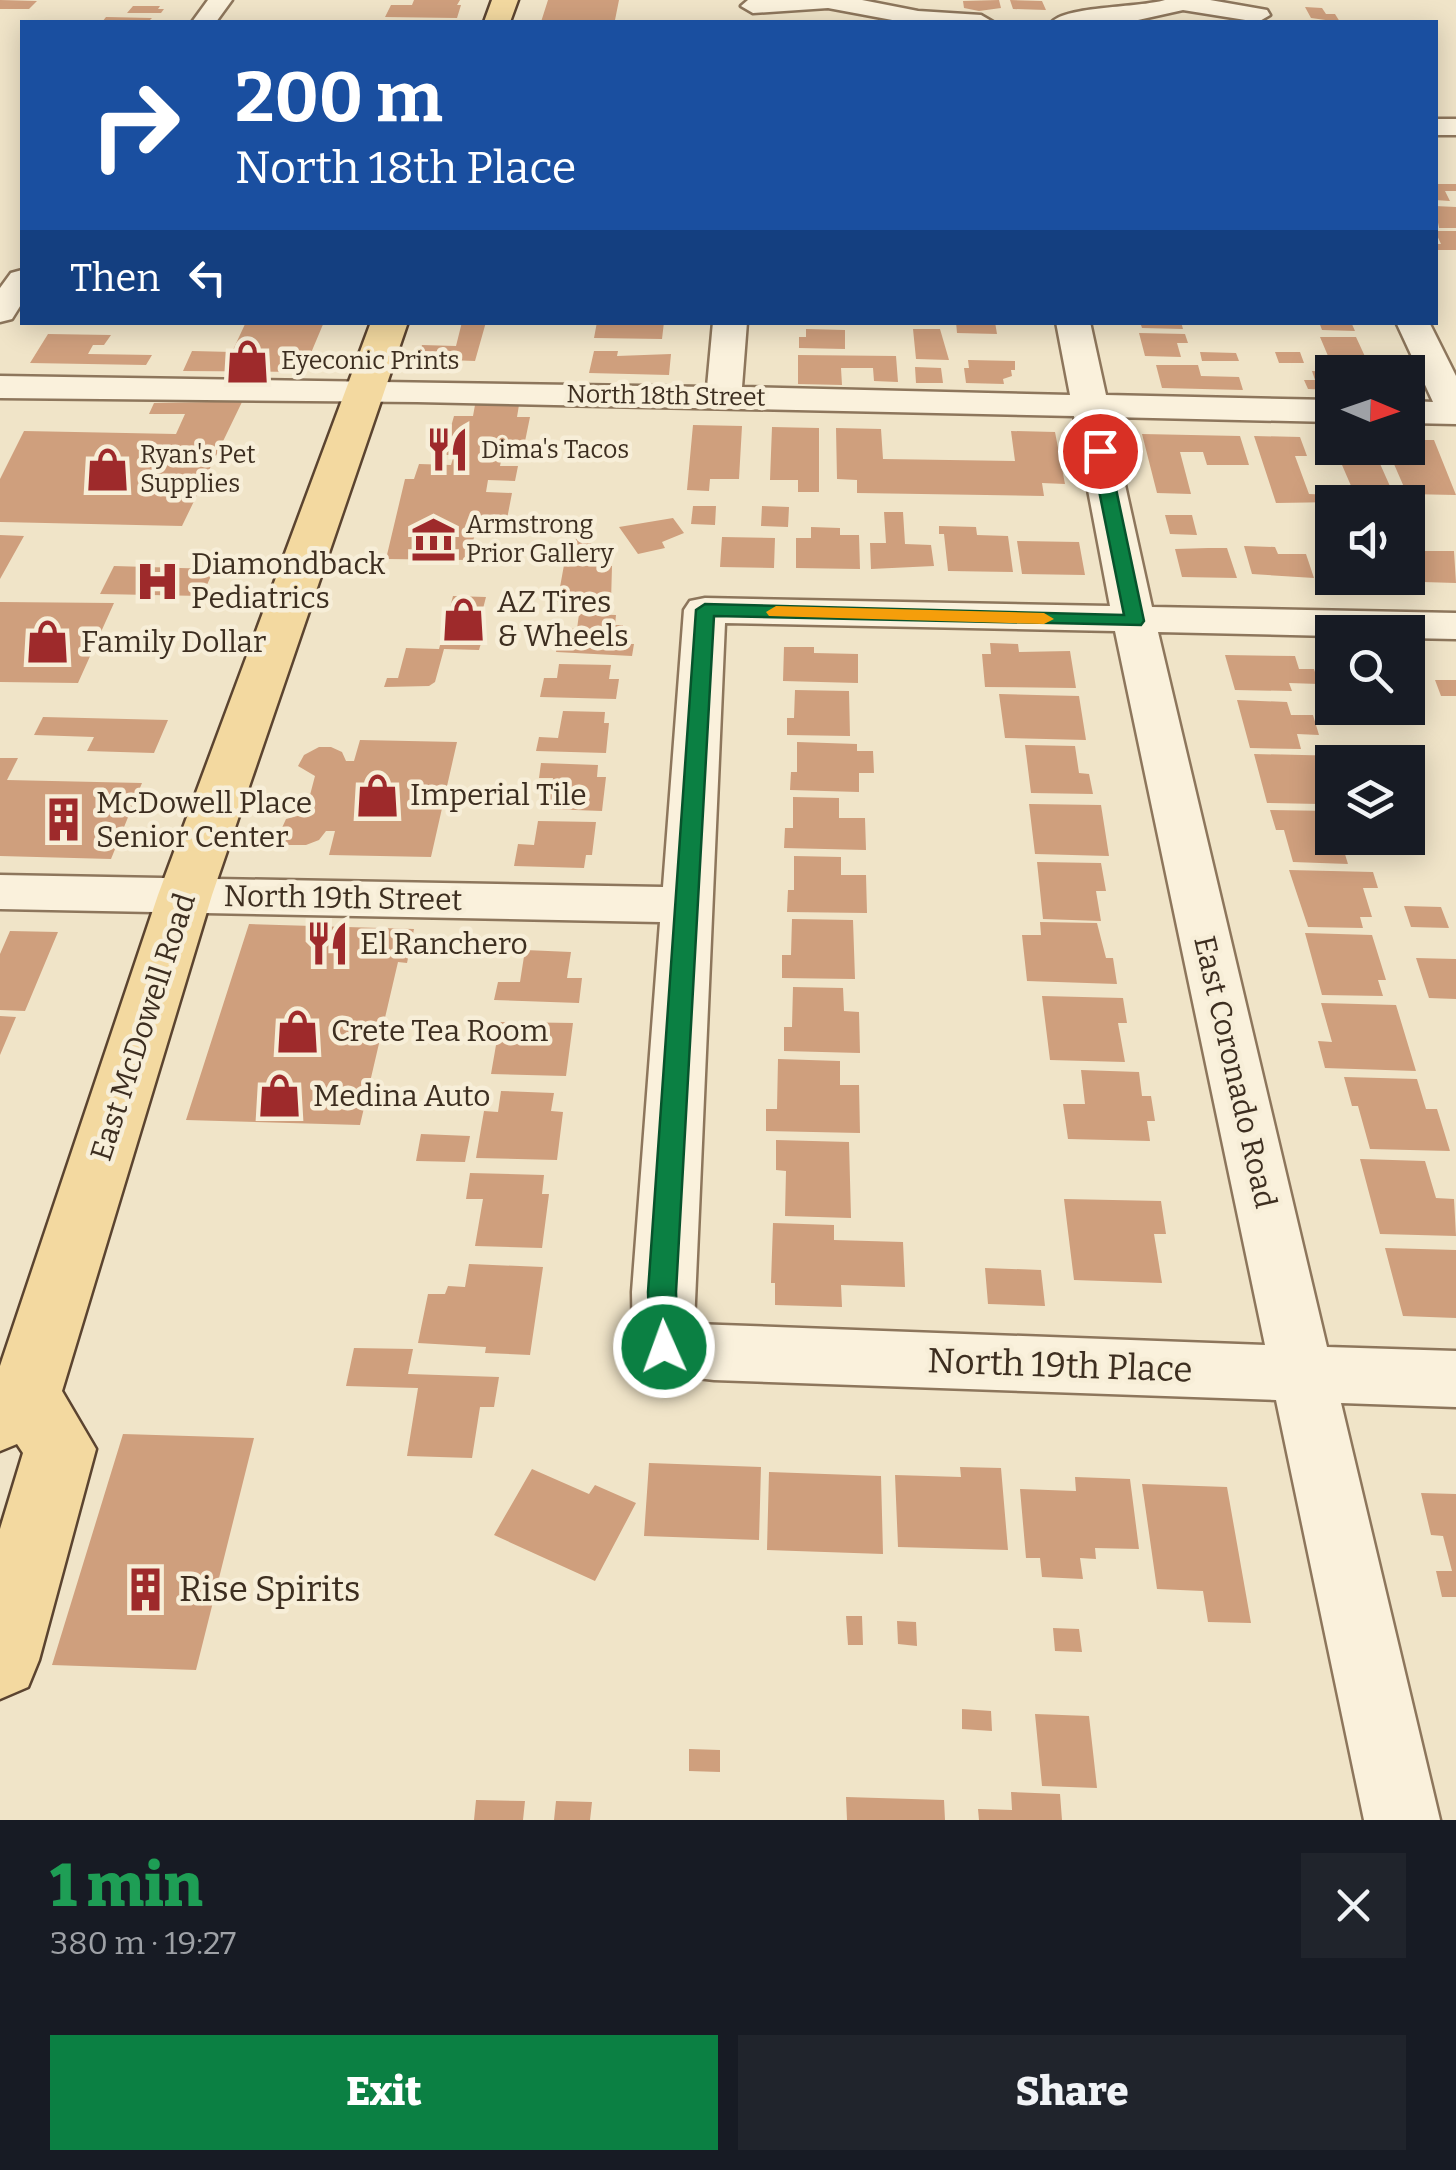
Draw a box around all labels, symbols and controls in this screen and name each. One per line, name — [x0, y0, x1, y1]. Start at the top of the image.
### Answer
text: 200 m — [235, 56, 443, 140]
icon: right — [70, 60, 200, 190]
text: North 18th Place — [235, 141, 576, 195]
icon: left — [180, 250, 235, 305]
text: Then — [70, 255, 160, 301]
shop icon: Eyeconic Prints — [224, 337, 272, 385]
place label: Eyeconic Prints — [281, 346, 460, 376]
north arrow — [1315, 355, 1425, 465]
map controls — [1315, 355, 1425, 855]
street label: North 18th Street — [566, 379, 766, 413]
pin — [1058, 409, 1143, 494]
icon: arrive — [1073, 424, 1128, 479]
restaurant icon: Dima's Tacos — [424, 426, 472, 474]
place label: Dima's Tacos — [481, 435, 629, 465]
place label: Ryan's Pet Supplies — [140, 440, 255, 499]
shop icon: Ryan's Pet Supplies — [83, 445, 131, 493]
button: sound — [1315, 485, 1425, 595]
place label: Armstrong Prior Gallery — [466, 510, 614, 569]
museum icon: Armstrong Prior Gallery — [409, 515, 457, 563]
place label: Diamondback Pediatrics — [191, 546, 385, 616]
hospital icon: Diamondback Pediatrics — [134, 557, 182, 605]
place label: AZ Tires & Wheels — [497, 584, 629, 654]
shop icon: AZ Tires & Wheels — [440, 595, 488, 643]
button: search — [1315, 615, 1425, 725]
shop icon: Family Dollar — [24, 618, 72, 666]
place label: Family Dollar — [81, 624, 266, 660]
button: layers — [1315, 745, 1425, 855]
shop icon: Imperial Tile — [353, 771, 401, 819]
place label: Imperial Tile — [410, 777, 587, 813]
place label: McDowell Place Senior Center — [96, 785, 312, 855]
building icon: McDowell Place Senior Center — [39, 796, 87, 844]
street label: North 19th Street — [223, 878, 463, 918]
street label: East McDowell Road — [83, 889, 203, 1165]
restaurant icon: El Ranchero — [303, 920, 351, 968]
place label: El Ranchero — [360, 926, 528, 962]
street label: East Coronado Road — [1186, 932, 1284, 1212]
shop icon: Crete Tea Room — [274, 1007, 322, 1055]
place label: Crete Tea Room — [331, 1013, 549, 1049]
shop icon: Medina Auto — [256, 1072, 304, 1120]
place label: Medina Auto — [313, 1078, 490, 1114]
position arrow — [612, 1295, 716, 1399]
street label: North 19th Place — [927, 1339, 1193, 1391]
building icon: Rise Spirits — [122, 1565, 170, 1613]
place label: Rise Spirits — [179, 1568, 361, 1610]
text: 1 min — [50, 1850, 203, 1922]
button: close — [1301, 1853, 1406, 1958]
text: 380 m · 19:27 — [50, 1924, 236, 1962]
button: Exit — [50, 2035, 718, 2150]
button: Share — [738, 2035, 1406, 2150]

